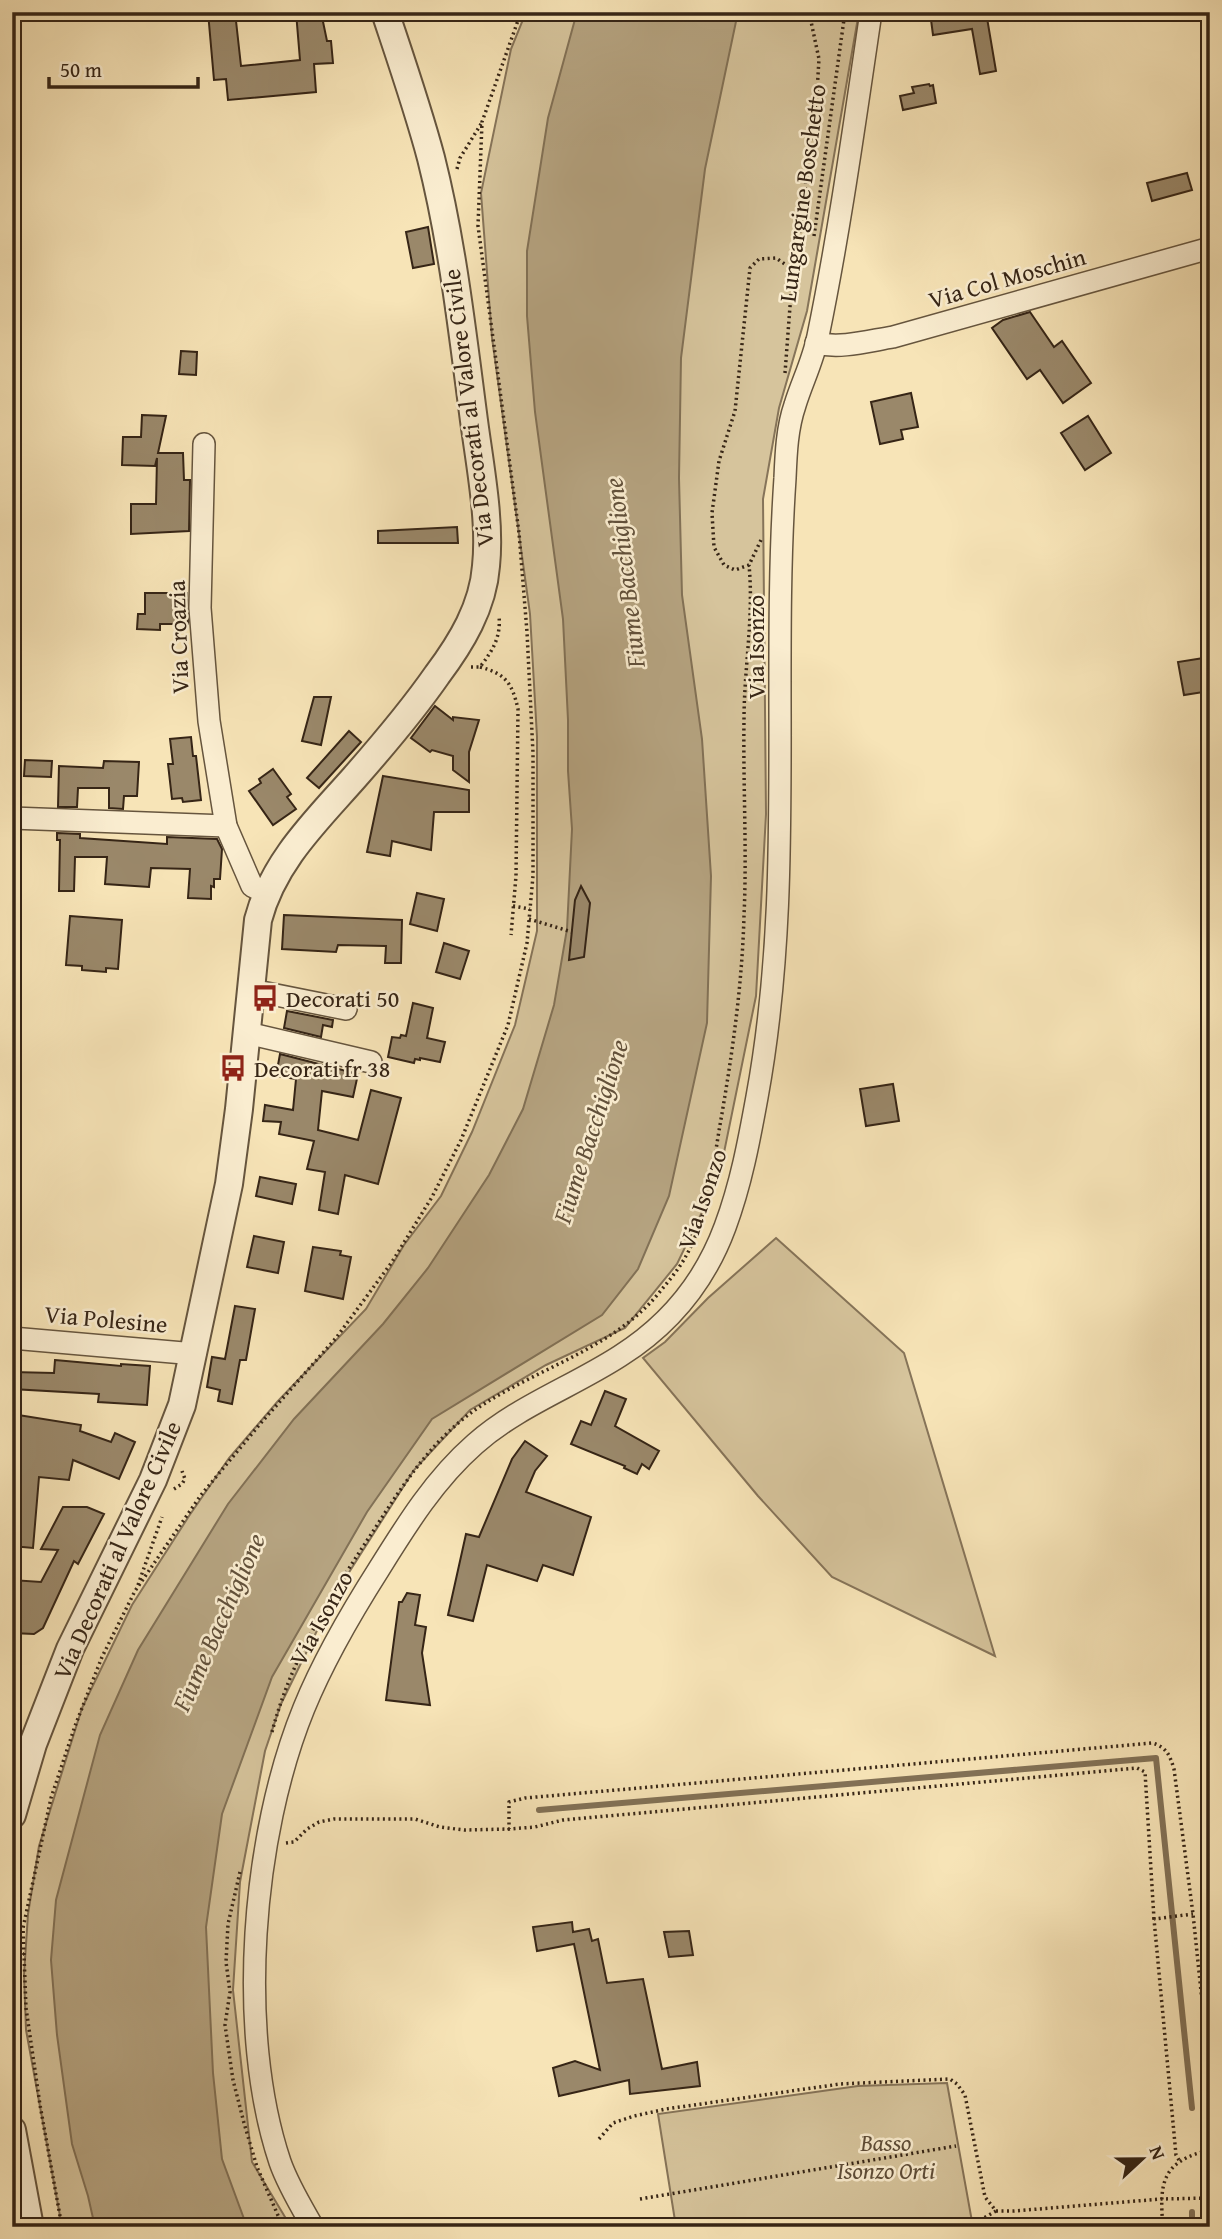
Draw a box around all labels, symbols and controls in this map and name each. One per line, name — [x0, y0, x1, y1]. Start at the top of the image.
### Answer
scale bar — [49, 46, 198, 90]
text: 50 m — [60, 54, 102, 85]
street label: Lungargine Boschetto — [769, 82, 835, 304]
street label: Via Col Moschin — [924, 239, 1090, 317]
street label: Via Decorati al Valore Civile — [434, 267, 502, 549]
water label: Fiume Bacchiglione — [593, 476, 655, 671]
street label: Via Croazia — [159, 579, 197, 694]
street label: Via Isonzo — [738, 595, 773, 699]
place label: Decorati 50 — [286, 981, 399, 1016]
bus stop icon: Decorati 50 — [250, 983, 280, 1013]
water label: Fiume Bacchiglione — [542, 1034, 638, 1229]
place label: Decorati fr 38 — [254, 1051, 390, 1086]
bus stop icon: Decorati fr 38 — [218, 1053, 248, 1083]
street label: Via Isonzo — [668, 1144, 736, 1254]
street label: Via Polesine — [43, 1296, 169, 1342]
street label: Via Decorati al Valore Civile — [44, 1415, 190, 1685]
water label: Fiume Bacchiglione — [161, 1527, 275, 1718]
street label: Via Isonzo — [280, 1564, 362, 1672]
north arrow — [1106, 2124, 1176, 2194]
park label: Basso Isonzo Orti — [837, 2125, 935, 2188]
text: N — [1142, 2141, 1173, 2164]

